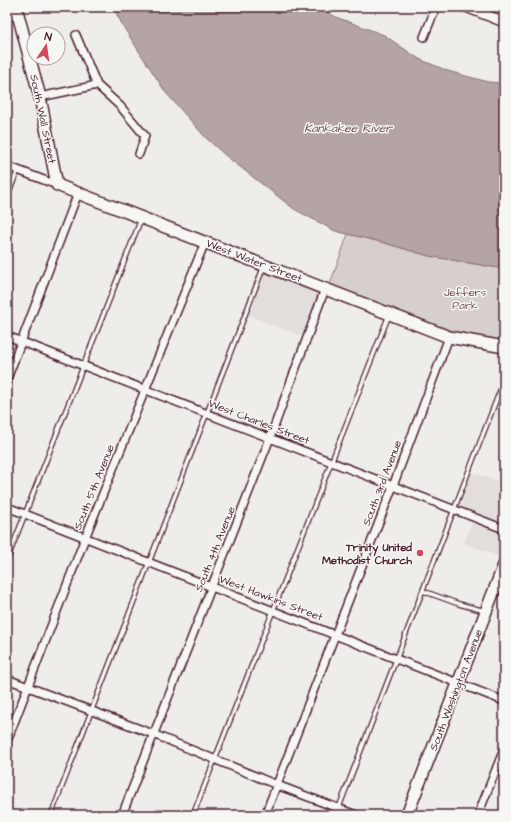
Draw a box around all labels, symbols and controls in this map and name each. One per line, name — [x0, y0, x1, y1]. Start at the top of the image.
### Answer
north arrow — [26, 26, 66, 66]
text: N — [43, 29, 53, 45]
street label: South Wall Street — [26, 73, 60, 166]
water label: Kankakee River — [304, 120, 393, 137]
street label: West Water Street — [204, 236, 305, 286]
park label: Jeffers Park — [444, 285, 487, 313]
street label: West Charles Street — [206, 396, 312, 448]
street label: South 3rd Avenue — [359, 438, 405, 528]
street label: South 5th Avenue — [70, 442, 118, 532]
street label: South 4th Avenue — [191, 504, 239, 594]
place label: Trinity United Methodist Church — [322, 540, 413, 568]
marker: Trinity United Methodist Church — [415, 548, 425, 558]
street label: West Hawkins Street — [217, 571, 325, 625]
street label: South Washington Avenue — [426, 627, 487, 753]

